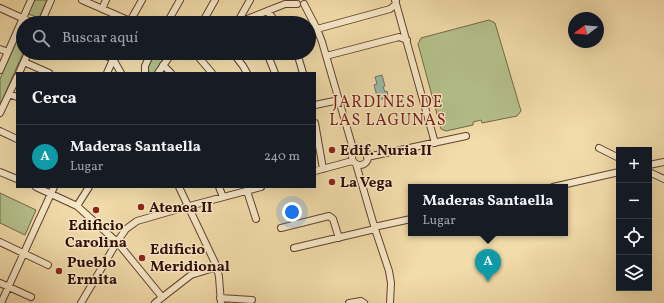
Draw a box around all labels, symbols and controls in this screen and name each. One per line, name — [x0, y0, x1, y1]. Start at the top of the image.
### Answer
north arrow — [568, 12, 604, 48]
search box — [16, 16, 316, 60]
icon: search — [30, 27, 52, 49]
text: Buscar aquí — [62, 28, 138, 49]
text: Cerca — [32, 87, 77, 110]
district label: JARDINES DE LAS LAGUNAS — [329, 92, 447, 132]
text: Maderas Santaella — [70, 137, 201, 158]
place label: Edif. Nuria II — [340, 141, 432, 162]
marker: Edif. Nuria II — [327, 145, 337, 155]
map controls — [616, 147, 652, 291]
button: + — [616, 147, 652, 183]
text: A — [40, 148, 50, 166]
text: 240 m — [264, 148, 300, 166]
text: Lugar — [70, 158, 103, 176]
place label: La Vega — [340, 173, 393, 194]
marker: La Vega — [327, 177, 337, 187]
button: − — [616, 183, 652, 219]
popup — [408, 184, 568, 236]
text: Maderas Santaella — [423, 191, 553, 212]
place label: Atenea II — [149, 198, 213, 219]
marker: Atenea II — [136, 202, 146, 212]
your location — [282, 202, 302, 222]
marker: Edificio Carolina — [91, 205, 101, 215]
text: Lugar — [423, 212, 456, 230]
place label: Edificio Carolina — [65, 216, 127, 254]
button: locate — [616, 219, 652, 255]
place label: Edificio Meridional — [150, 240, 230, 278]
pin: A — [475, 249, 501, 282]
place label: Pueblo Ermita — [67, 253, 117, 291]
marker: Edificio Meridional — [137, 253, 147, 263]
button: layers — [616, 255, 652, 291]
marker: Pueblo Ermita — [54, 266, 64, 276]

